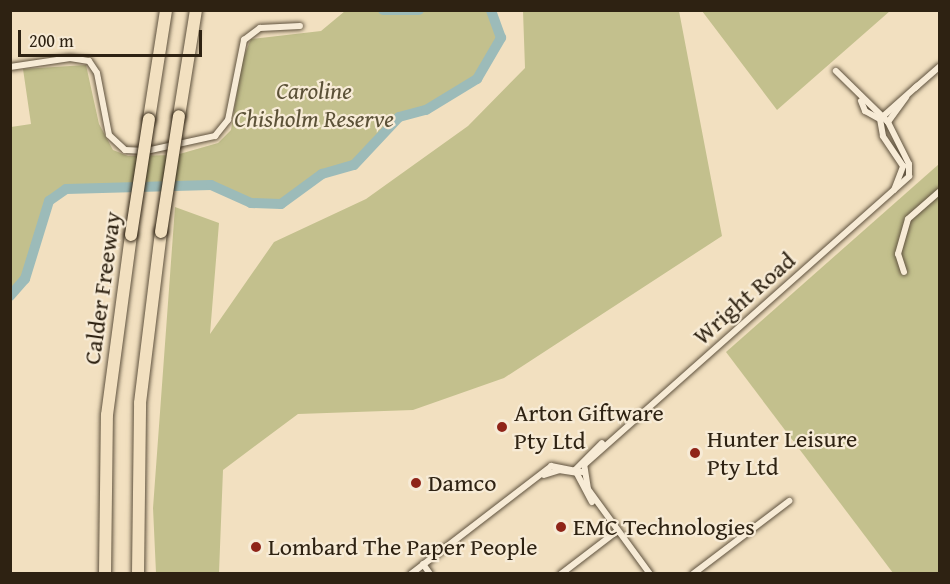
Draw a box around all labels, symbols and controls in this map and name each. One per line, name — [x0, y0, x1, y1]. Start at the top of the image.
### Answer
scale bar — [21, 18, 206, 56]
text: 200 m — [29, 27, 74, 54]
park label: Caroline Chisholm Reserve — [234, 77, 394, 133]
street label: Calder Freeway — [77, 210, 127, 366]
street label: Wright Road — [687, 246, 801, 350]
place label: Arton Giftware Pty Ltd — [514, 399, 664, 455]
marker: Arton Giftware Pty Ltd — [495, 420, 509, 434]
place label: Hunter Leisure Pty Ltd — [707, 425, 857, 481]
marker: Hunter Leisure Pty Ltd — [688, 446, 702, 460]
place label: Damco — [428, 469, 496, 497]
marker: Damco — [409, 476, 423, 490]
place label: EMC Technologies — [573, 513, 755, 541]
marker: EMC Technologies — [554, 520, 568, 534]
place label: Lombard The Paper People — [268, 533, 538, 561]
marker: Lombard The Paper People — [249, 540, 263, 554]

